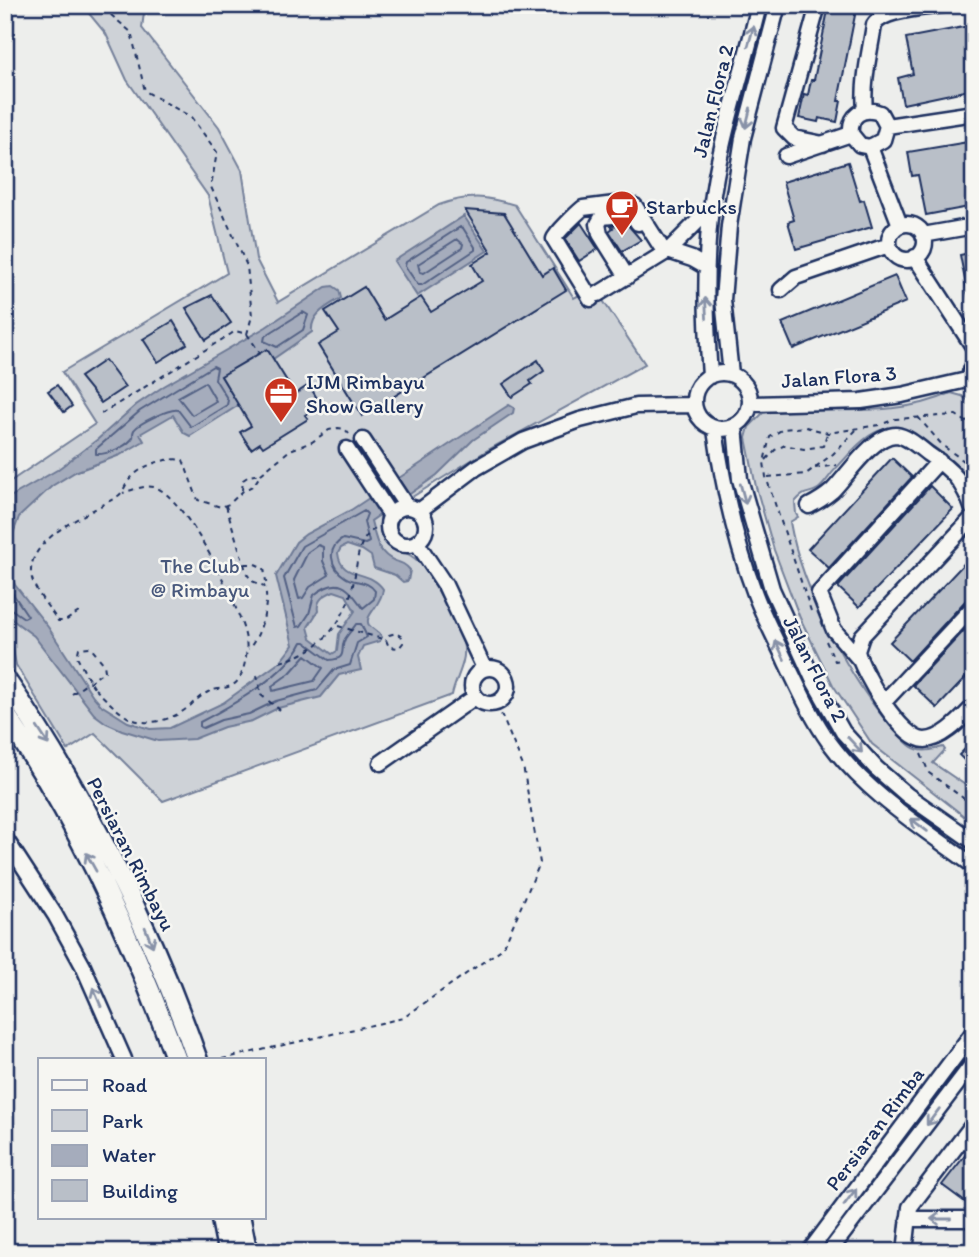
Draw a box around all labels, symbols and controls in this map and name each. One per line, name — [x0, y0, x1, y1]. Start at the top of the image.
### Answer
one-way arrow — [745, 25, 758, 48]
street label: Jalan Flora 2 — [686, 42, 739, 160]
one-way arrow — [740, 107, 753, 129]
cafe icon: Starbucks — [603, 188, 641, 237]
place label: Starbucks — [646, 194, 737, 219]
one-way arrow — [699, 296, 712, 319]
street label: Jalan Flora 3 — [780, 360, 898, 393]
place label: IJM Rimbayu Show Gallery — [306, 369, 425, 418]
office icon: IJM Rimbayu Show Gallery — [262, 375, 300, 424]
one-way arrow — [738, 483, 751, 505]
park label: The Club @ Rimbayu — [150, 553, 250, 602]
street label: Jalan Flora 2 — [778, 612, 853, 726]
one-way arrow — [773, 640, 787, 661]
one-way arrow — [36, 726, 50, 746]
one-way arrow — [847, 736, 863, 754]
street label: Persiaran Rimbayu — [82, 773, 181, 935]
one-way arrow — [910, 818, 929, 833]
one-way arrow — [84, 852, 98, 872]
one-way arrow — [144, 926, 157, 947]
one-way arrow — [89, 986, 102, 1008]
legend — [38, 1058, 266, 1218]
street label: Persiaran Rimba — [820, 1062, 929, 1195]
text: Road — [102, 1072, 148, 1097]
one-way arrow — [925, 1107, 940, 1125]
text: Park — [102, 1108, 144, 1133]
text: Water — [102, 1142, 156, 1167]
text: Building — [102, 1178, 178, 1203]
one-way arrow — [843, 1188, 857, 1207]
one-way arrow — [930, 1212, 953, 1226]

